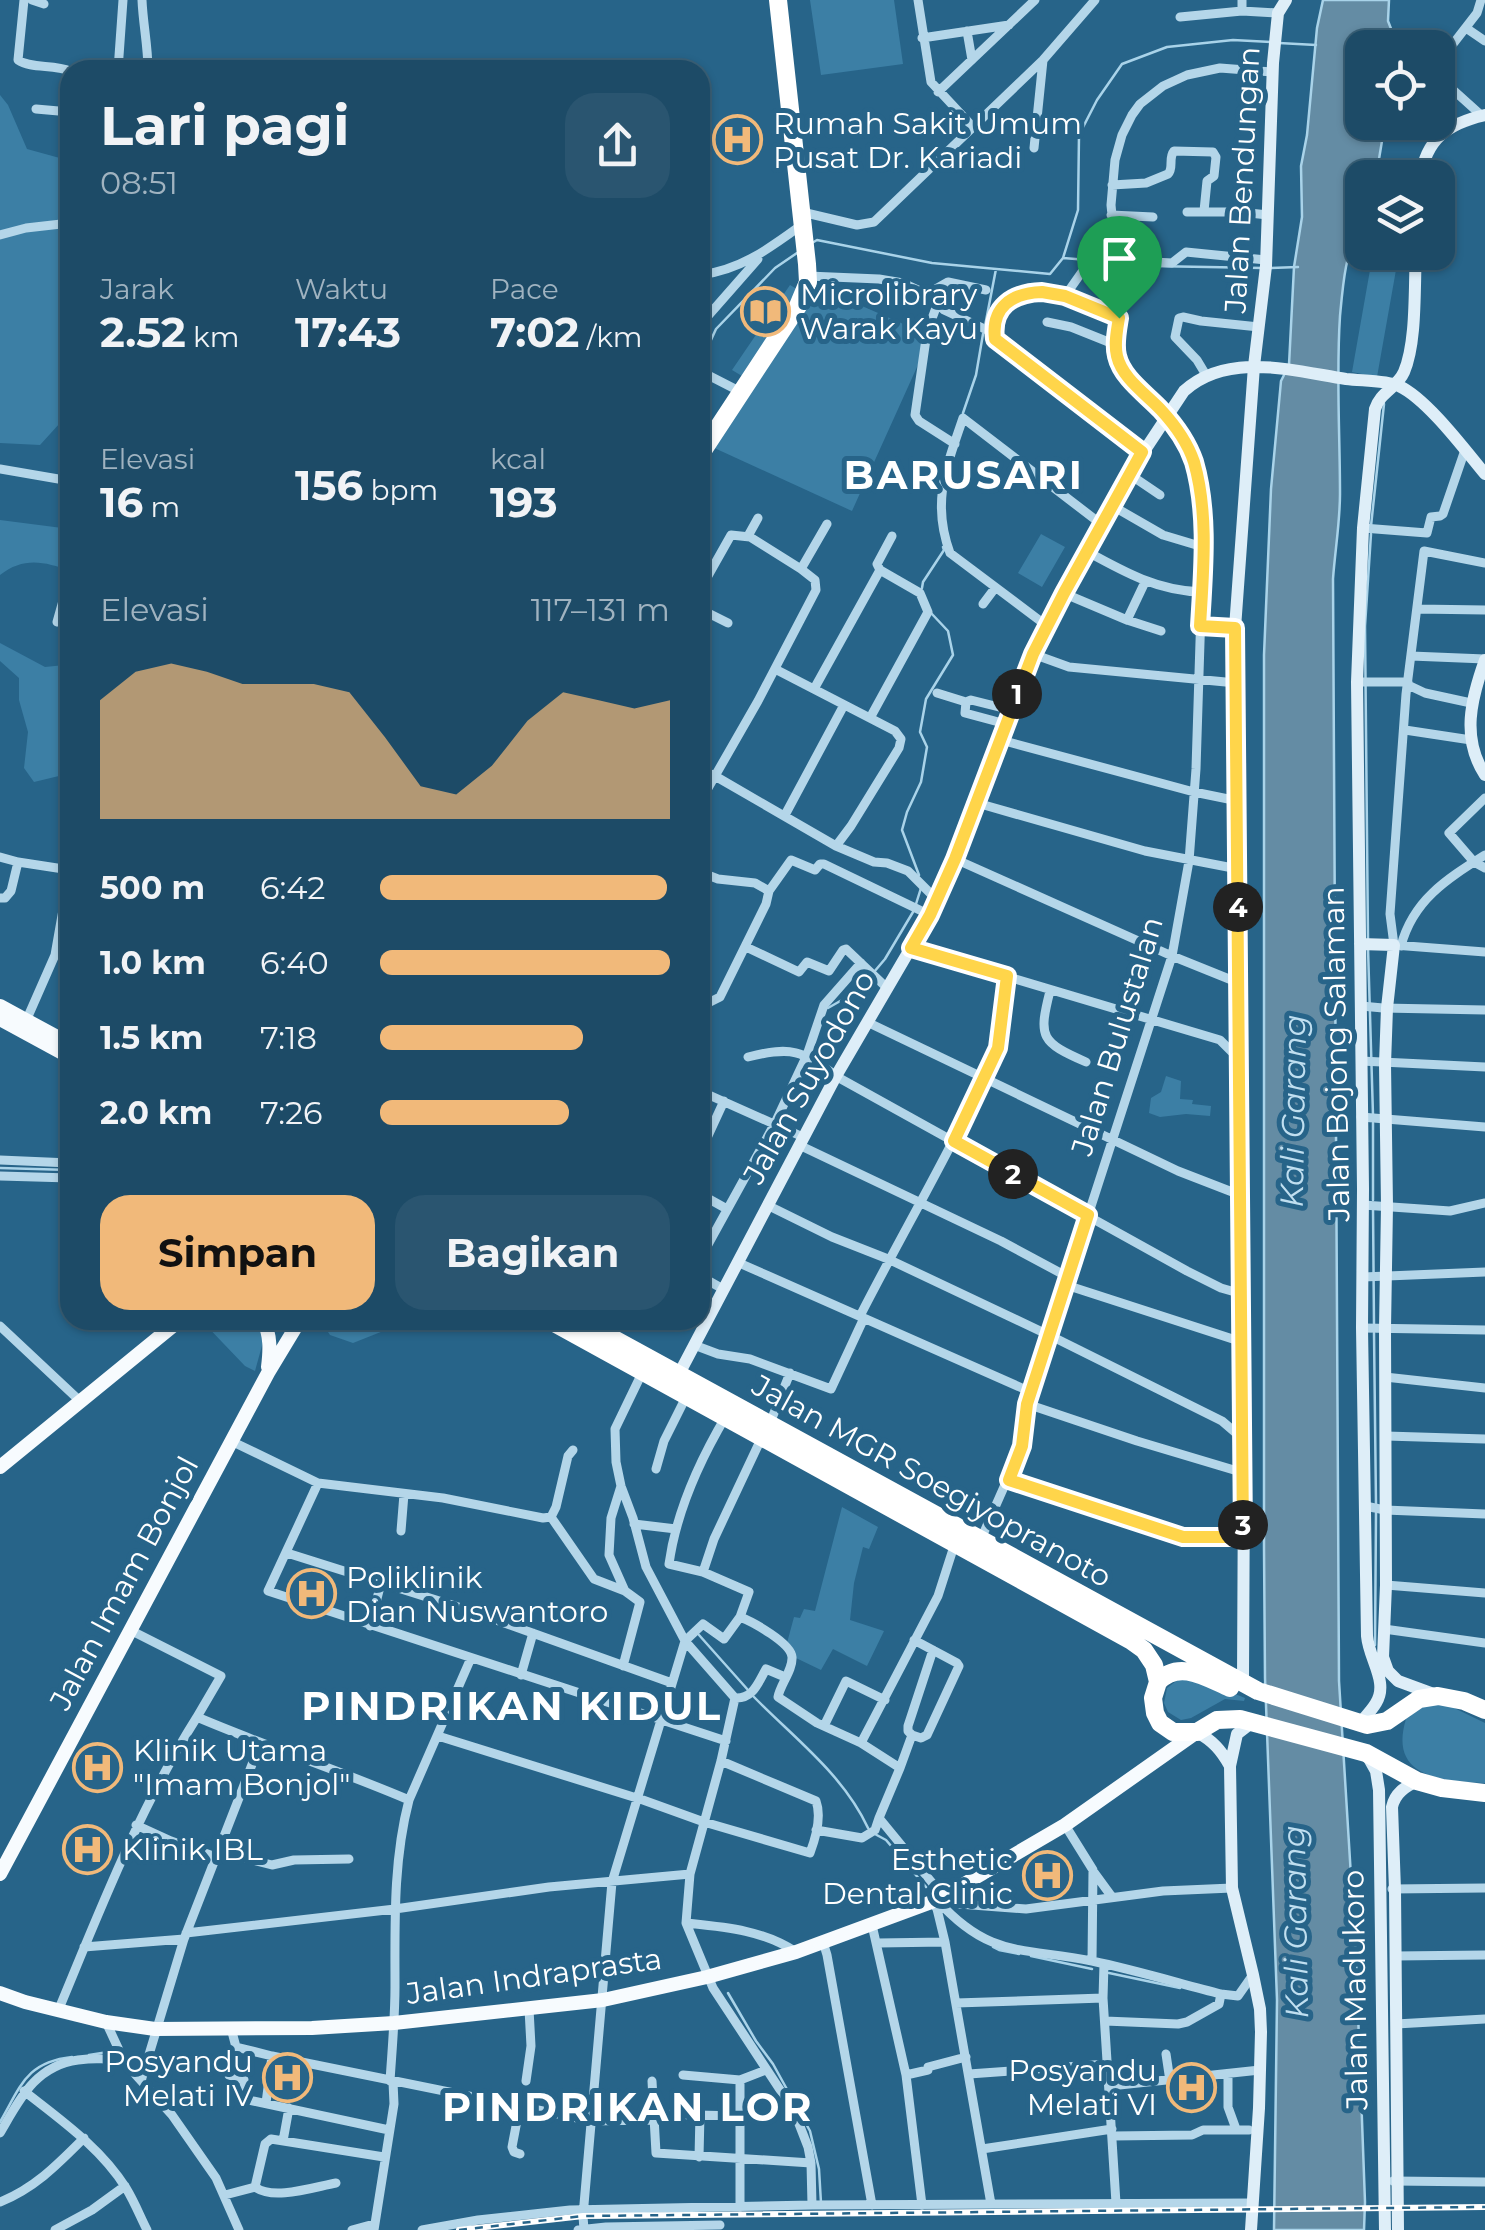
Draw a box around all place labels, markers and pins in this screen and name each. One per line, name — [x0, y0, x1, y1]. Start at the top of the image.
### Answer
place label: Rumah Sakit Umum Pusat Dr. Kariadi — [773, 105, 1082, 176]
hospital icon: Rumah Sakit Umum Pusat Dr. Kariadi — [712, 114, 764, 166]
pin — [1077, 216, 1162, 319]
place label: Microlibrary Warak Kayu — [800, 276, 978, 347]
library icon: Microlibrary Warak Kayu — [739, 285, 791, 337]
pin: 1 — [992, 669, 1042, 719]
pin: 4 — [1213, 882, 1263, 932]
pin: 2 — [988, 1149, 1038, 1199]
pin: 3 — [1218, 1500, 1268, 1550]
place label: Poliklinik Dian Nuswantoro — [346, 1559, 608, 1630]
hospital icon: Poliklinik Dian Nuswantoro — [285, 1568, 337, 1620]
place label: Klinik Utama "Imam Bonjol" — [133, 1732, 350, 1803]
hospital icon: Klinik Utama "Imam Bonjol" — [72, 1741, 124, 1793]
hospital icon: Klinik IBL — [61, 1823, 113, 1875]
place label: Klinik IBL — [122, 1831, 263, 1868]
place label: Esthetic Dental Clinic — [822, 1841, 1013, 1912]
hospital icon: Esthetic Dental Clinic — [1022, 1850, 1074, 1902]
place label: Posyandu Melati IV — [104, 2043, 253, 2114]
hospital icon: Posyandu Melati IV — [262, 2052, 314, 2104]
place label: Posyandu Melati VI — [1008, 2052, 1157, 2123]
hospital icon: Posyandu Melati VI — [1166, 2061, 1218, 2113]

